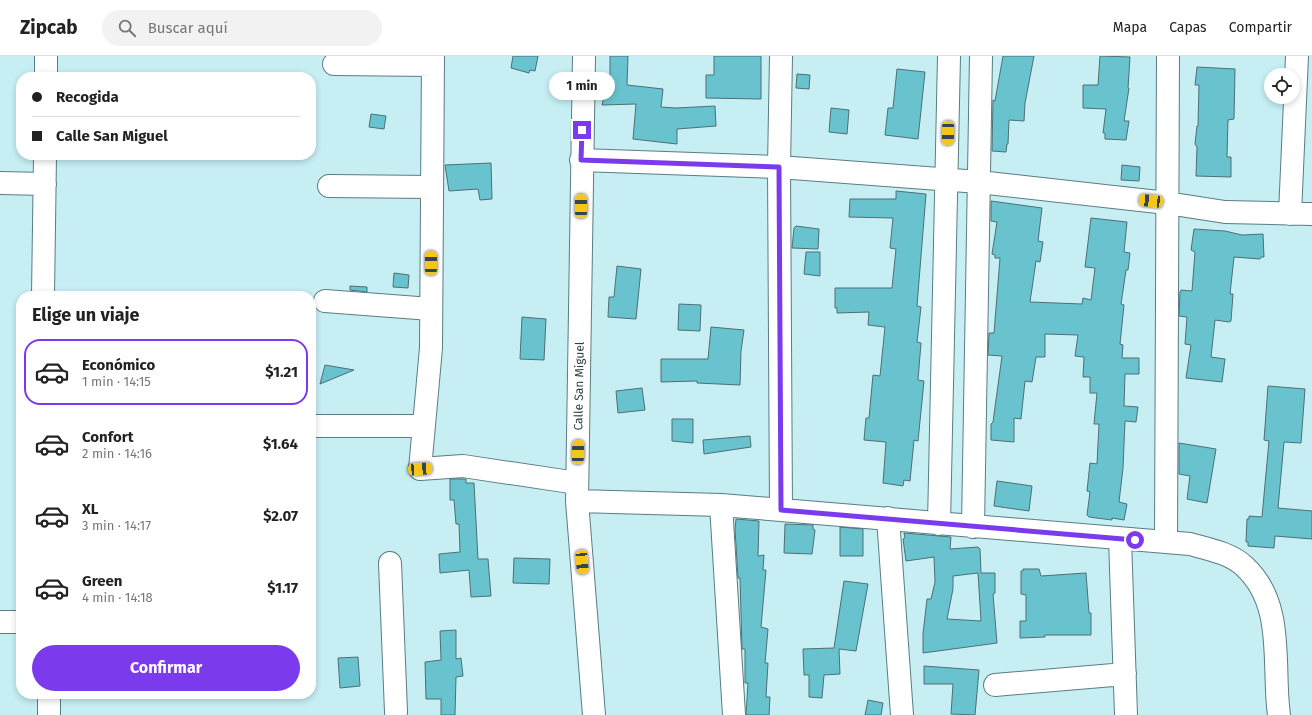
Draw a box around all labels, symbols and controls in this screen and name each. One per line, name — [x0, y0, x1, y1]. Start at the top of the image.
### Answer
search box — [102, 10, 382, 46]
text: Zipcab — [20, 16, 78, 39]
icon: search — [116, 17, 138, 39]
text: Buscar aquí — [148, 19, 228, 37]
text: Mapa — [1113, 19, 1147, 36]
text: Capas — [1169, 19, 1207, 36]
text: Compartir — [1229, 19, 1292, 36]
map controls — [1264, 68, 1300, 104]
button: locate — [1264, 68, 1300, 104]
callout: 1 min — [549, 72, 615, 100]
text: 1 min — [566, 78, 598, 93]
text: Recogida — [56, 88, 119, 106]
route end — [573, 121, 591, 139]
car — [942, 121, 954, 145]
text: Calle San Miguel — [56, 127, 168, 145]
car — [575, 194, 587, 218]
car — [1138, 194, 1164, 208]
car — [425, 251, 437, 275]
text: Elige un viaje — [32, 304, 139, 326]
street label: Calle San Miguel — [571, 341, 587, 431]
icon: car — [34, 354, 70, 390]
text: Económico — [82, 356, 155, 374]
text: $1.21 — [265, 363, 298, 381]
text: 1 min · 14:15 — [82, 374, 151, 389]
icon: car — [34, 426, 70, 462]
text: Confort — [82, 428, 134, 446]
text: $1.64 — [263, 435, 298, 453]
car — [572, 440, 584, 464]
text: 2 min · 14:16 — [82, 446, 152, 461]
car — [408, 462, 432, 476]
icon: car — [34, 498, 70, 534]
text: XL — [82, 500, 98, 518]
text: $2.07 — [263, 507, 298, 525]
text: 3 min · 14:17 — [82, 518, 151, 533]
route start — [1126, 531, 1144, 549]
car — [575, 550, 589, 574]
icon: car — [34, 570, 70, 606]
text: Green — [82, 572, 122, 590]
text: $1.17 — [267, 579, 298, 597]
text: 4 min · 14:18 — [82, 590, 153, 605]
button: Confirmar — [32, 645, 300, 691]

